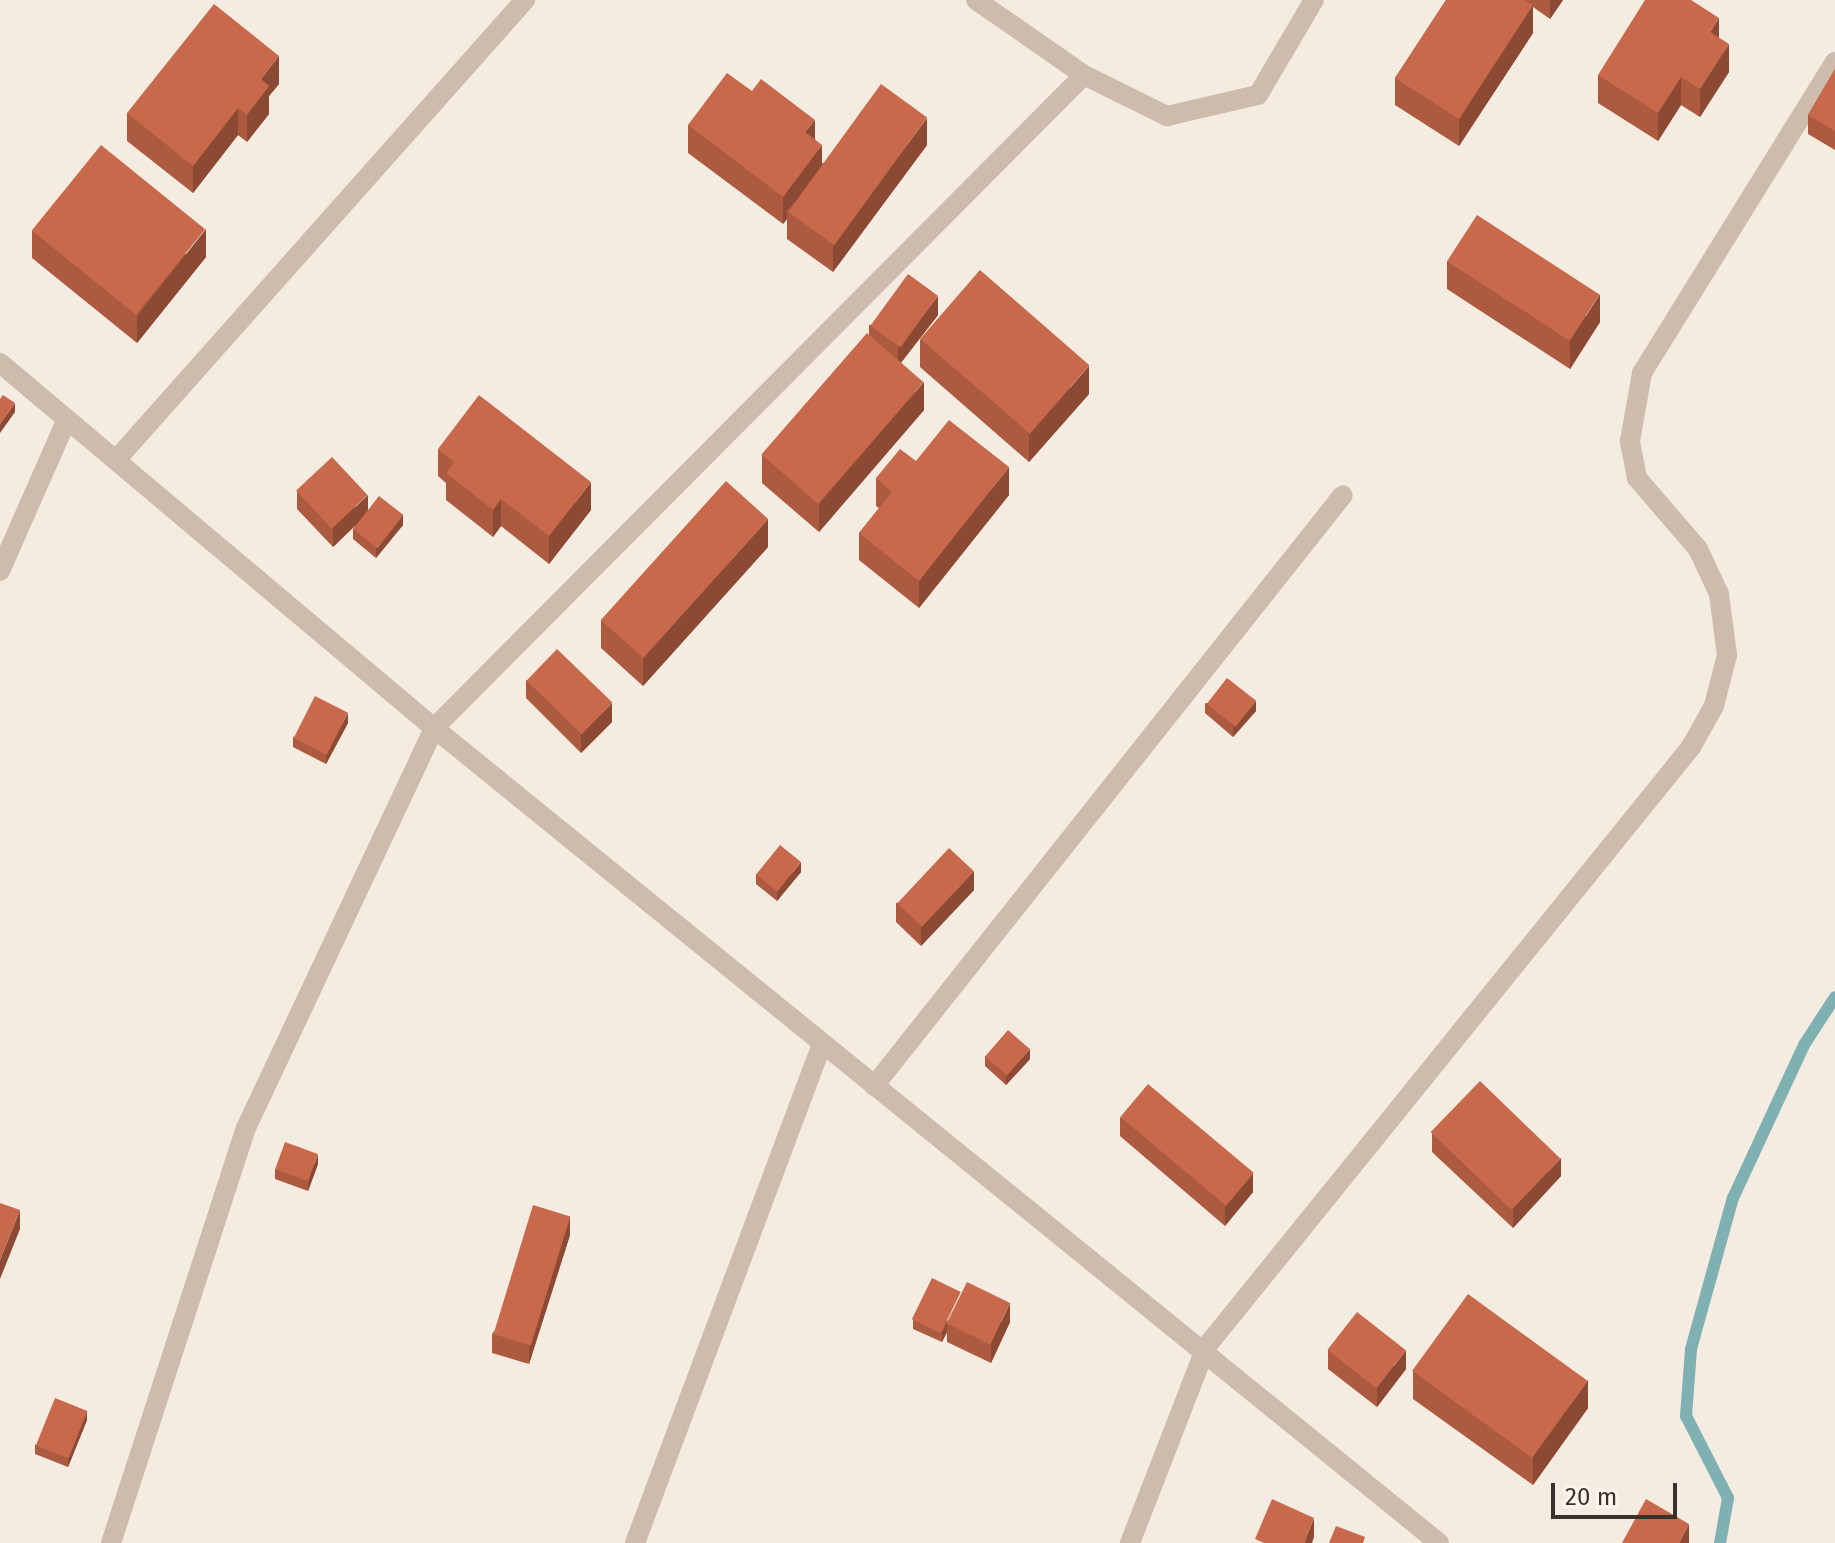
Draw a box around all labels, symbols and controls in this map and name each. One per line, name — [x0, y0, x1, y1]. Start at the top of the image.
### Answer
scale bar — [1555, 1467, 1681, 1517]
text: 20 m — [1565, 1483, 1617, 1511]

